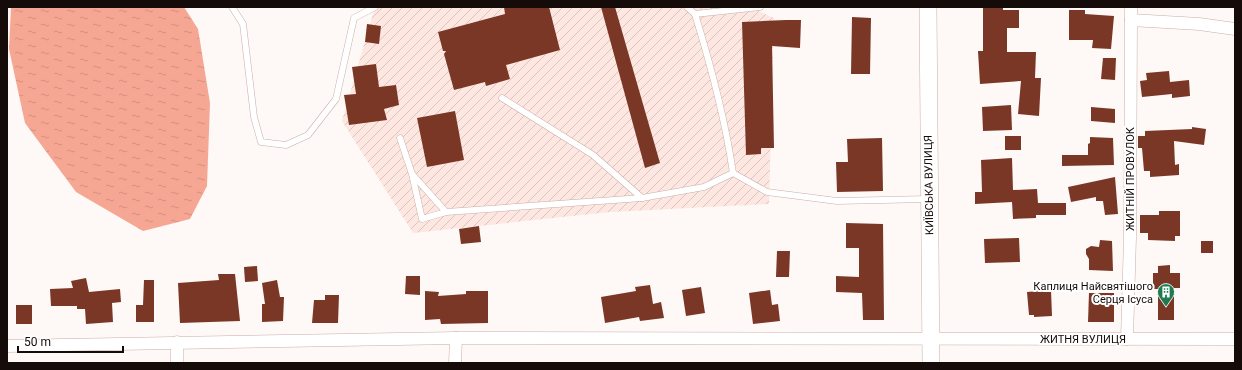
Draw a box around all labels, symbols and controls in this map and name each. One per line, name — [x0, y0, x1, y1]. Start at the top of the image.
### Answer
street label: ЖИТНІЙ ПРОВУЛОК — [1124, 126, 1137, 231]
street label: КИЇВСЬКА ВУЛИЦЯ — [922, 135, 936, 235]
place label: Каплиця Найсвятішого Серця Ісуса — [1033, 280, 1153, 306]
building icon: Каплиця Найсвятішого Серця Ісуса — [1156, 282, 1176, 307]
scale bar — [18, 328, 123, 354]
street label: ЖИТНЯ ВУЛИЦЯ — [1040, 333, 1126, 346]
text: 50 m — [24, 335, 51, 349]

